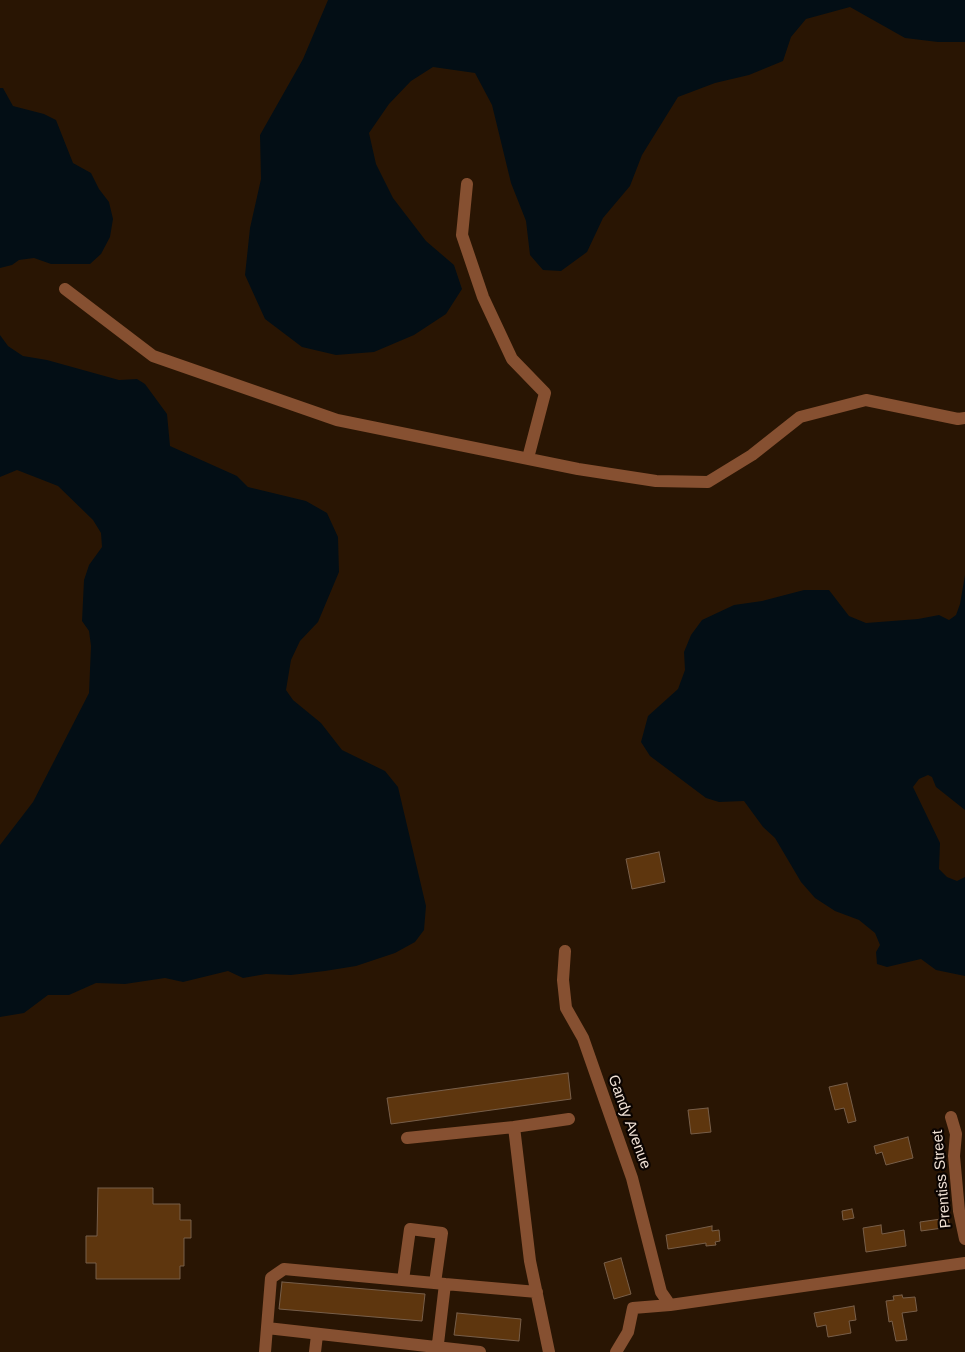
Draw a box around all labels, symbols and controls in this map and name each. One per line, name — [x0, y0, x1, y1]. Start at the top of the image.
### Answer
street label: Gandy Avenue — [604, 1072, 654, 1172]
street label: Prentiss Street — [929, 1129, 955, 1229]

